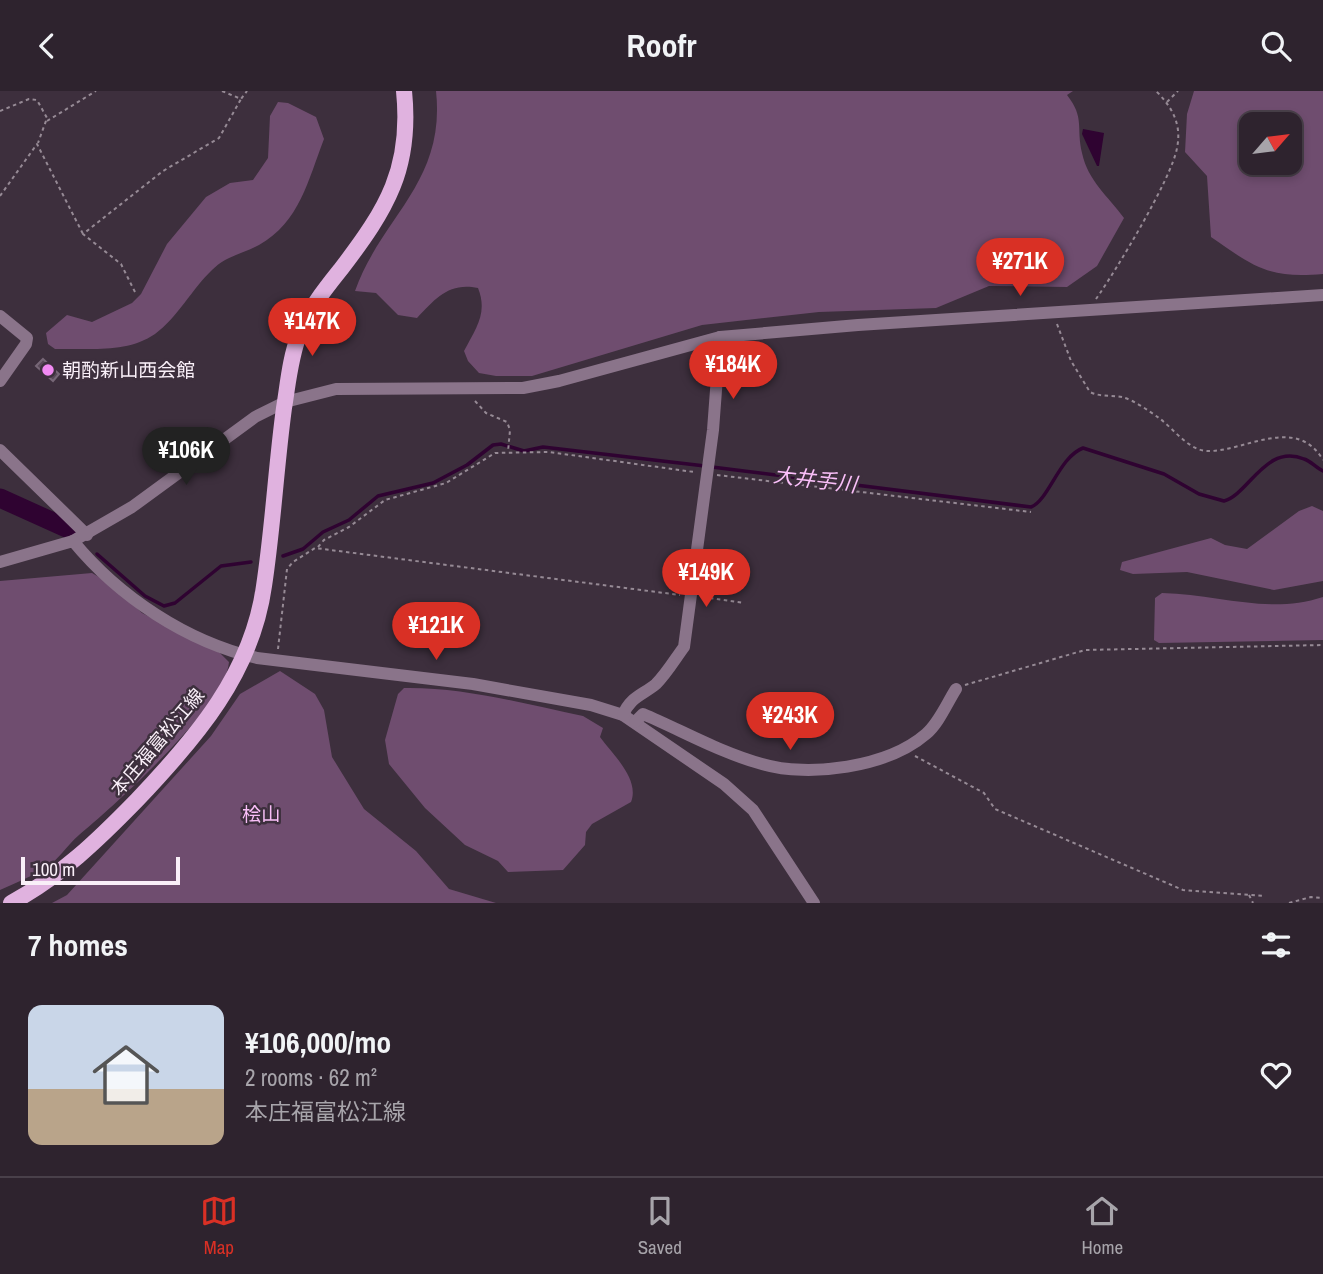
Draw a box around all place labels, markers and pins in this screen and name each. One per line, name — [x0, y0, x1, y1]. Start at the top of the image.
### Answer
pin: ¥271K — [971, 239, 1069, 298]
pin: ¥147K — [263, 299, 361, 358]
pin: ¥184K — [684, 341, 782, 401]
place label: 朝酌新山西会館 — [62, 357, 195, 383]
marker: 朝酌新山西会館 — [40, 362, 56, 378]
pin: ¥106K — [137, 427, 235, 487]
pin: ¥149K — [657, 549, 755, 609]
pin: ¥121K — [387, 603, 485, 662]
pin: ¥243K — [741, 693, 839, 752]

